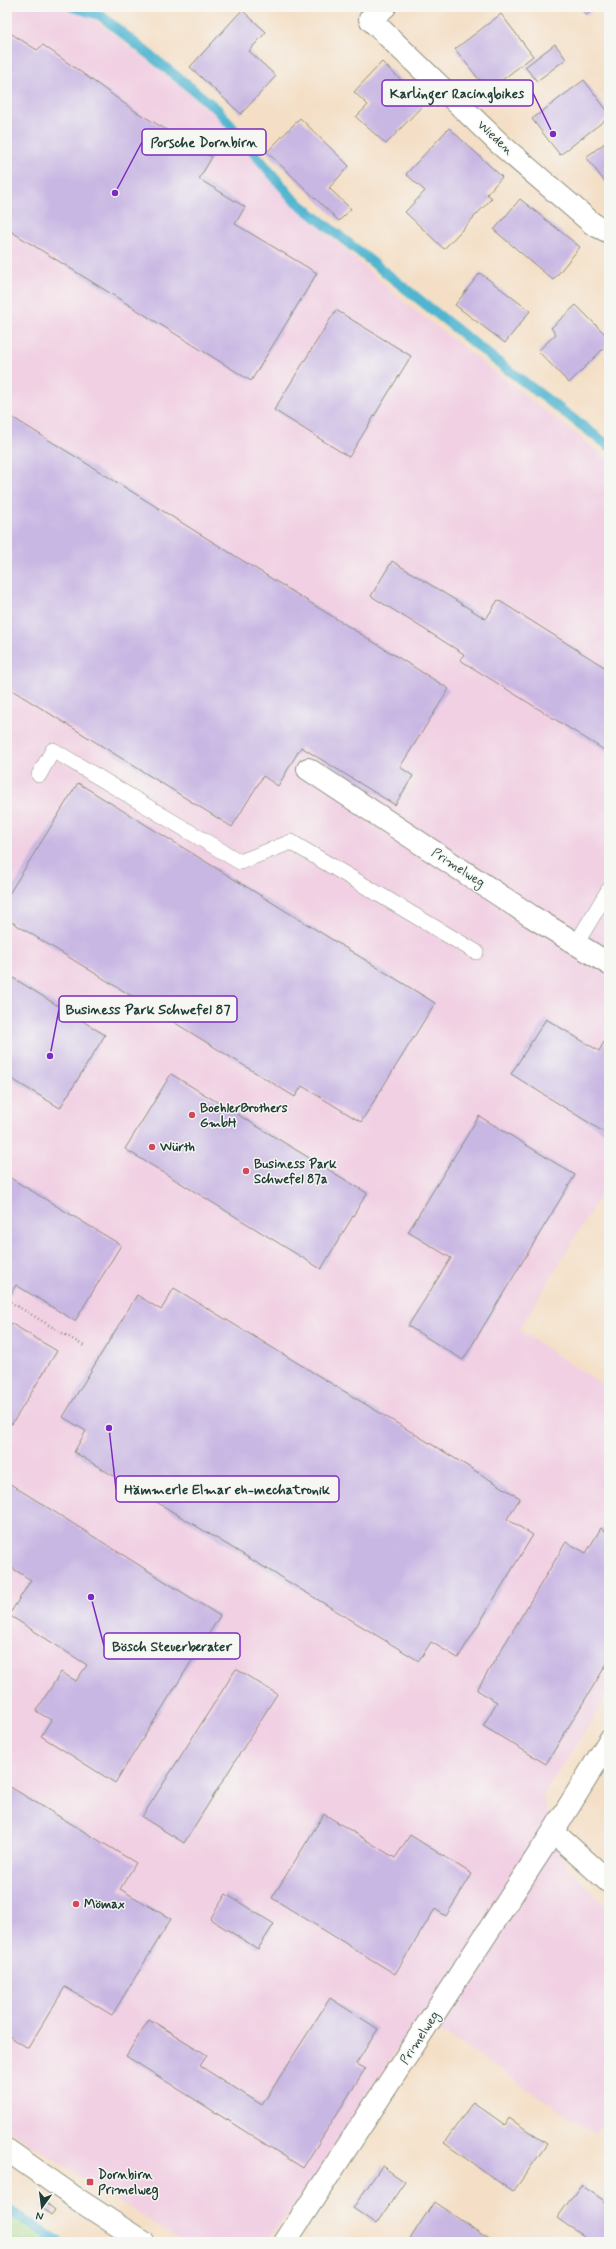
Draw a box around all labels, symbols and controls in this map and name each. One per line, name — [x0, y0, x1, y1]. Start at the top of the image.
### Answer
callout: Karlinger Racingbikes — [382, 80, 533, 106]
text: Karlinger Racingbikes — [390, 85, 525, 106]
street label: Wieden — [473, 117, 517, 159]
callout: Porsche Dornbirn — [142, 129, 266, 155]
text: Porsche Dornbirn — [151, 134, 258, 152]
street label: Primelweg — [427, 844, 488, 893]
callout: Business Park Schwefel 87 — [59, 996, 237, 1022]
text: Business Park Schwefel 87 — [66, 1001, 230, 1019]
place label: BoehlerBrothers GmbH — [200, 1100, 288, 1132]
marker: BoehlerBrothers GmbH — [187, 1110, 197, 1120]
place label: Würth — [159, 1139, 195, 1156]
marker: Würth — [147, 1142, 157, 1152]
place label: Business Park Schwefel 87a — [254, 1156, 337, 1188]
marker: Business Park Schwefel 87a — [241, 1166, 251, 1176]
callout: Hämmerle Elmar eh-mechatronik — [116, 1476, 339, 1502]
text: Hämmerle Elmar eh-mechatronik — [124, 1481, 330, 1499]
callout: Bösch Steuerberater — [104, 1633, 240, 1659]
text: Bösch Steuerberater — [112, 1638, 232, 1656]
place label: Mömax — [84, 1896, 125, 1913]
marker: Mömax — [71, 1899, 81, 1909]
street label: Primelweg — [396, 2008, 445, 2069]
place label: Dornbirn Primelweg — [98, 2167, 159, 2201]
marker: Dornbirn Primelweg — [85, 2177, 95, 2187]
north arrow — [22, 2187, 62, 2227]
text: N — [35, 2208, 45, 2223]

